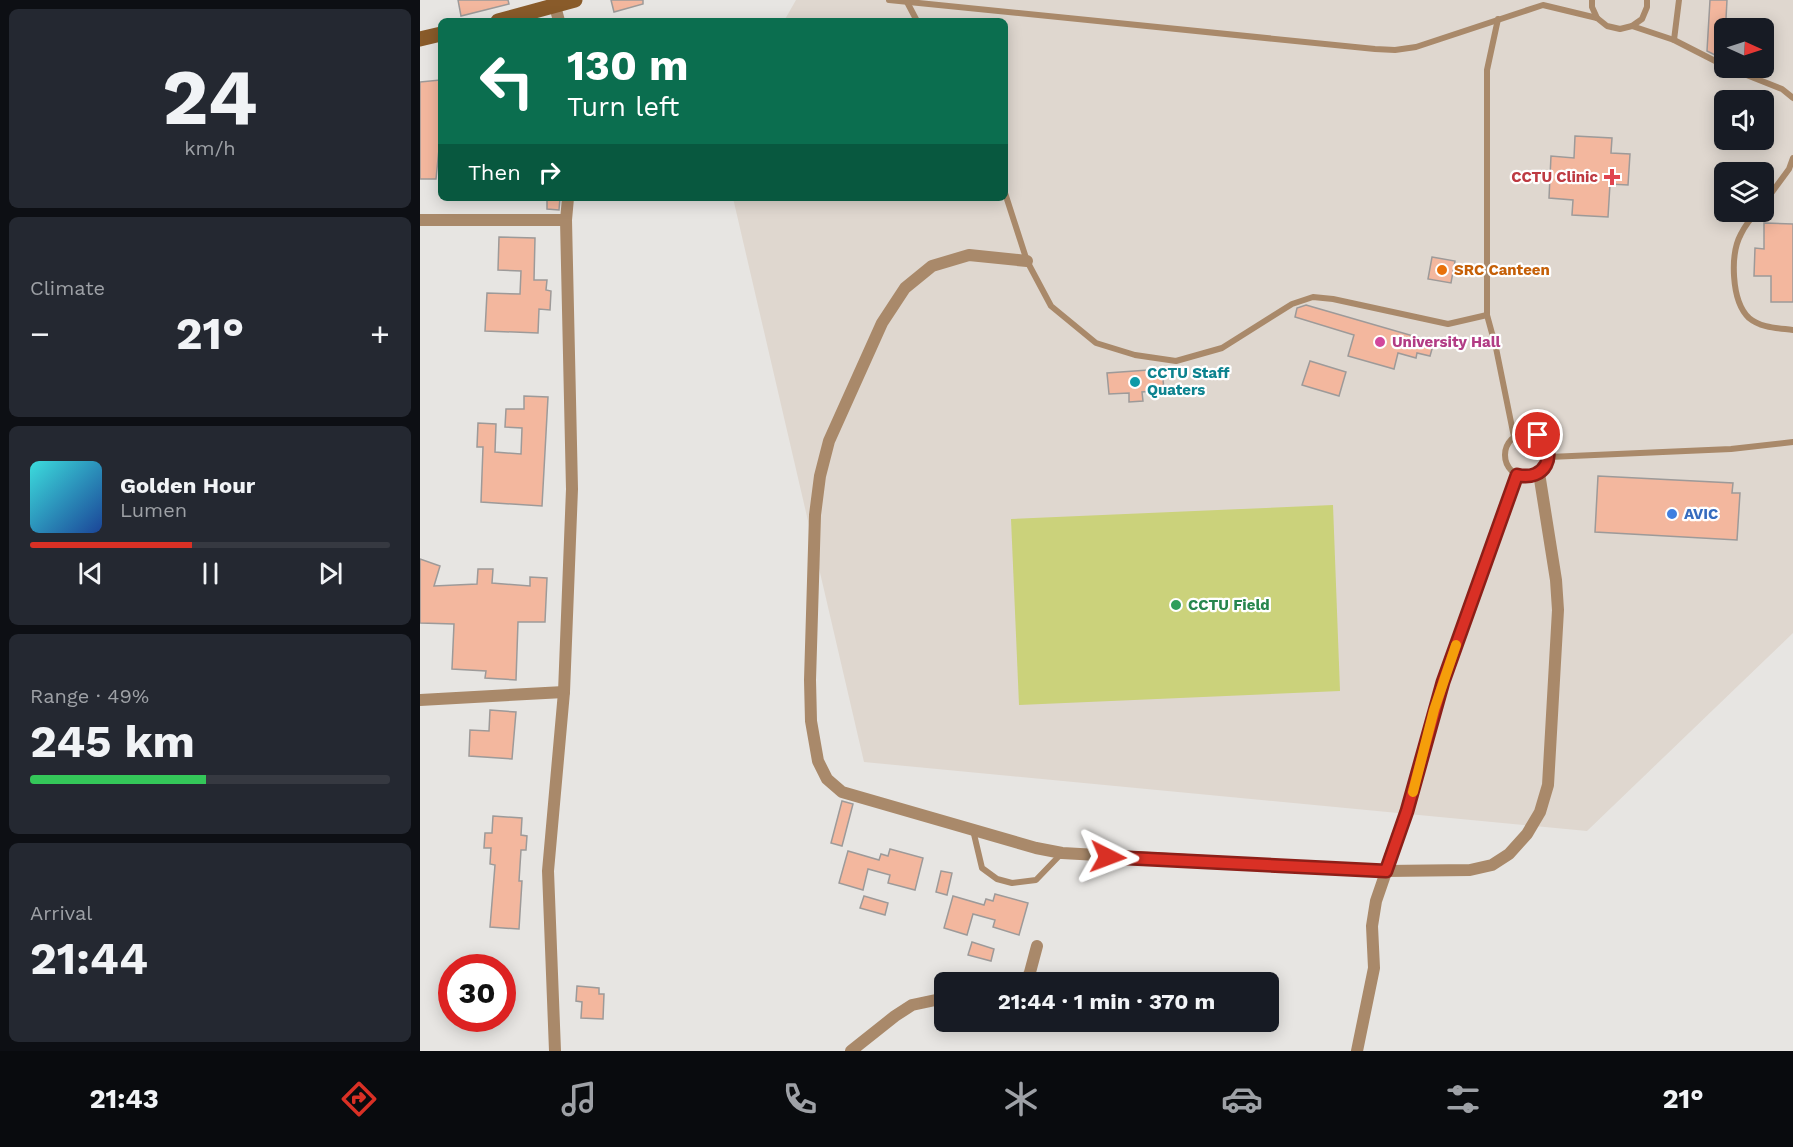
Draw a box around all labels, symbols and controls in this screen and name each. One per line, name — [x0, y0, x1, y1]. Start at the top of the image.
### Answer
north arrow — [1714, 18, 1774, 78]
map controls — [1714, 18, 1774, 222]
text: 130 m — [567, 41, 689, 90]
icon: left — [468, 42, 546, 120]
text: 24 — [162, 51, 258, 143]
button: sound — [1714, 90, 1774, 150]
text: Turn left — [567, 91, 679, 123]
text: km/h — [184, 136, 236, 160]
icon: right — [533, 156, 566, 189]
text: Then — [468, 160, 521, 185]
button: layers — [1714, 162, 1774, 222]
place label: CCTU Clinic — [1511, 168, 1598, 186]
marker: CCTU Clinic — [1603, 168, 1621, 186]
place label: SRC Canteen — [1454, 261, 1550, 279]
marker: SRC Canteen — [1435, 263, 1449, 277]
text: Climate — [30, 276, 105, 300]
text: 21° — [176, 307, 244, 360]
text: − — [30, 314, 50, 353]
text: + — [370, 314, 390, 353]
place label: University Hall — [1392, 333, 1501, 351]
marker: University Hall — [1373, 335, 1387, 349]
place label: CCTU Staff Quaters — [1147, 364, 1230, 399]
marker: CCTU Staff Quaters — [1128, 375, 1142, 389]
pin — [1512, 409, 1563, 460]
icon: arrive — [1521, 418, 1554, 451]
text: Golden Hour — [120, 473, 255, 498]
text: Lumen — [120, 498, 187, 522]
place label: AVIC — [1684, 505, 1718, 523]
marker: AVIC — [1665, 507, 1679, 521]
icon: previous — [74, 557, 107, 590]
icon: pause — [194, 557, 227, 590]
icon: next — [314, 557, 347, 590]
place label: CCTU Field — [1188, 596, 1270, 614]
marker: CCTU Field — [1169, 598, 1183, 612]
text: Range · 49% — [30, 684, 149, 708]
text: 245 km — [30, 715, 195, 768]
position arrow — [1076, 825, 1140, 889]
text: Arrival — [30, 901, 92, 925]
text: 21:44 — [30, 932, 148, 985]
speed limit sign: 30 — [438, 954, 516, 1032]
text: 21:44 · 1 min · 370 m — [998, 989, 1215, 1014]
icon: directions — [338, 1078, 380, 1120]
icon: music — [558, 1078, 600, 1120]
icon: phone — [779, 1078, 821, 1120]
icon: climate — [1000, 1078, 1042, 1120]
icon: car — [1221, 1078, 1263, 1120]
icon: filters — [1442, 1078, 1484, 1120]
text: 21:43 — [89, 1083, 159, 1115]
text: 21° — [1662, 1083, 1704, 1115]

